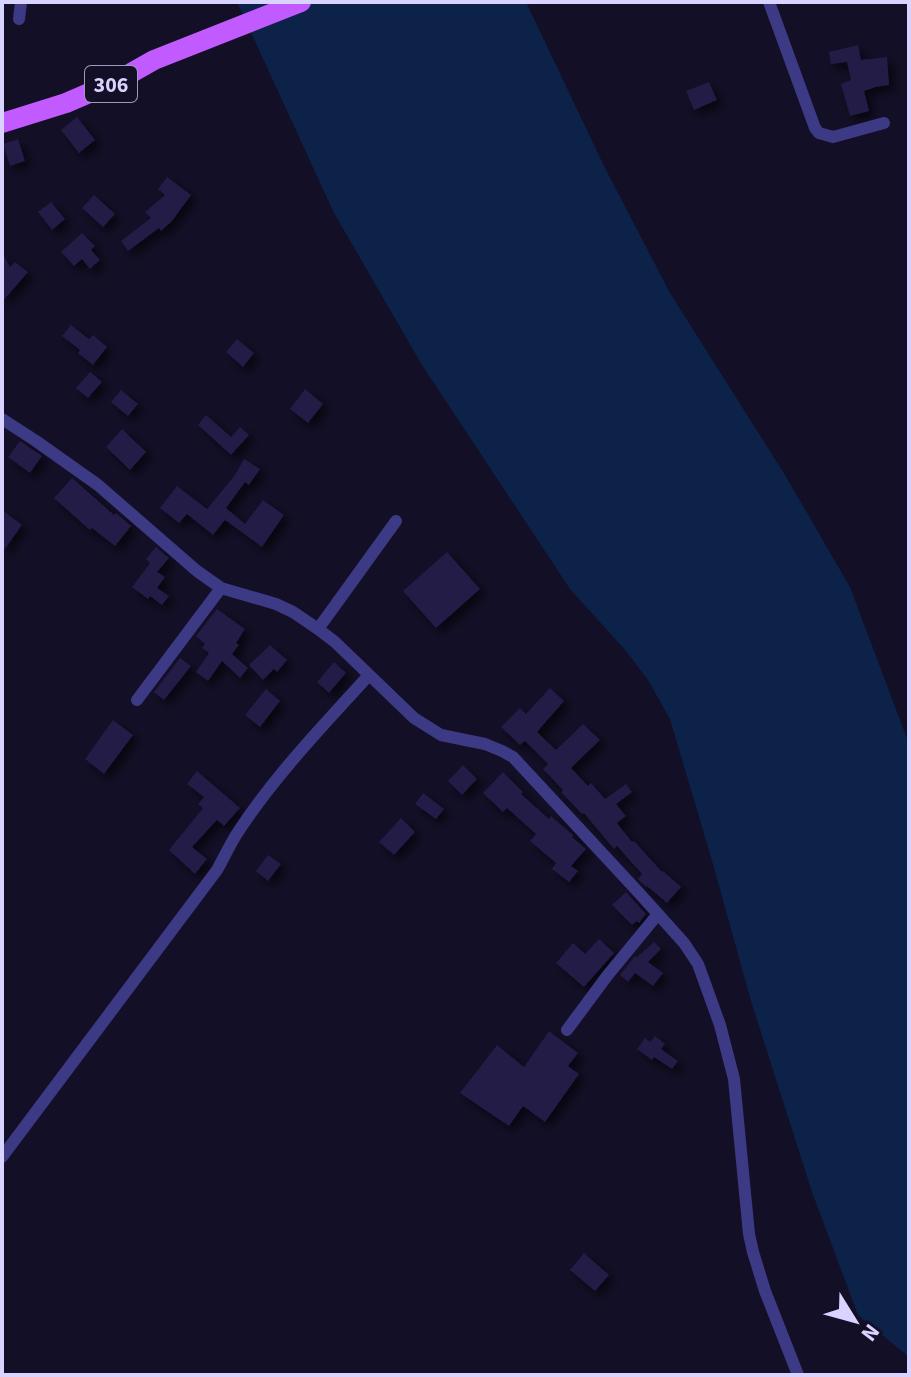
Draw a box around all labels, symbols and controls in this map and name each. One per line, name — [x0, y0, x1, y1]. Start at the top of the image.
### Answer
road number: 306 — [85, 66, 137, 102]
north arrow — [815, 1281, 895, 1361]
text: N — [853, 1317, 887, 1348]

